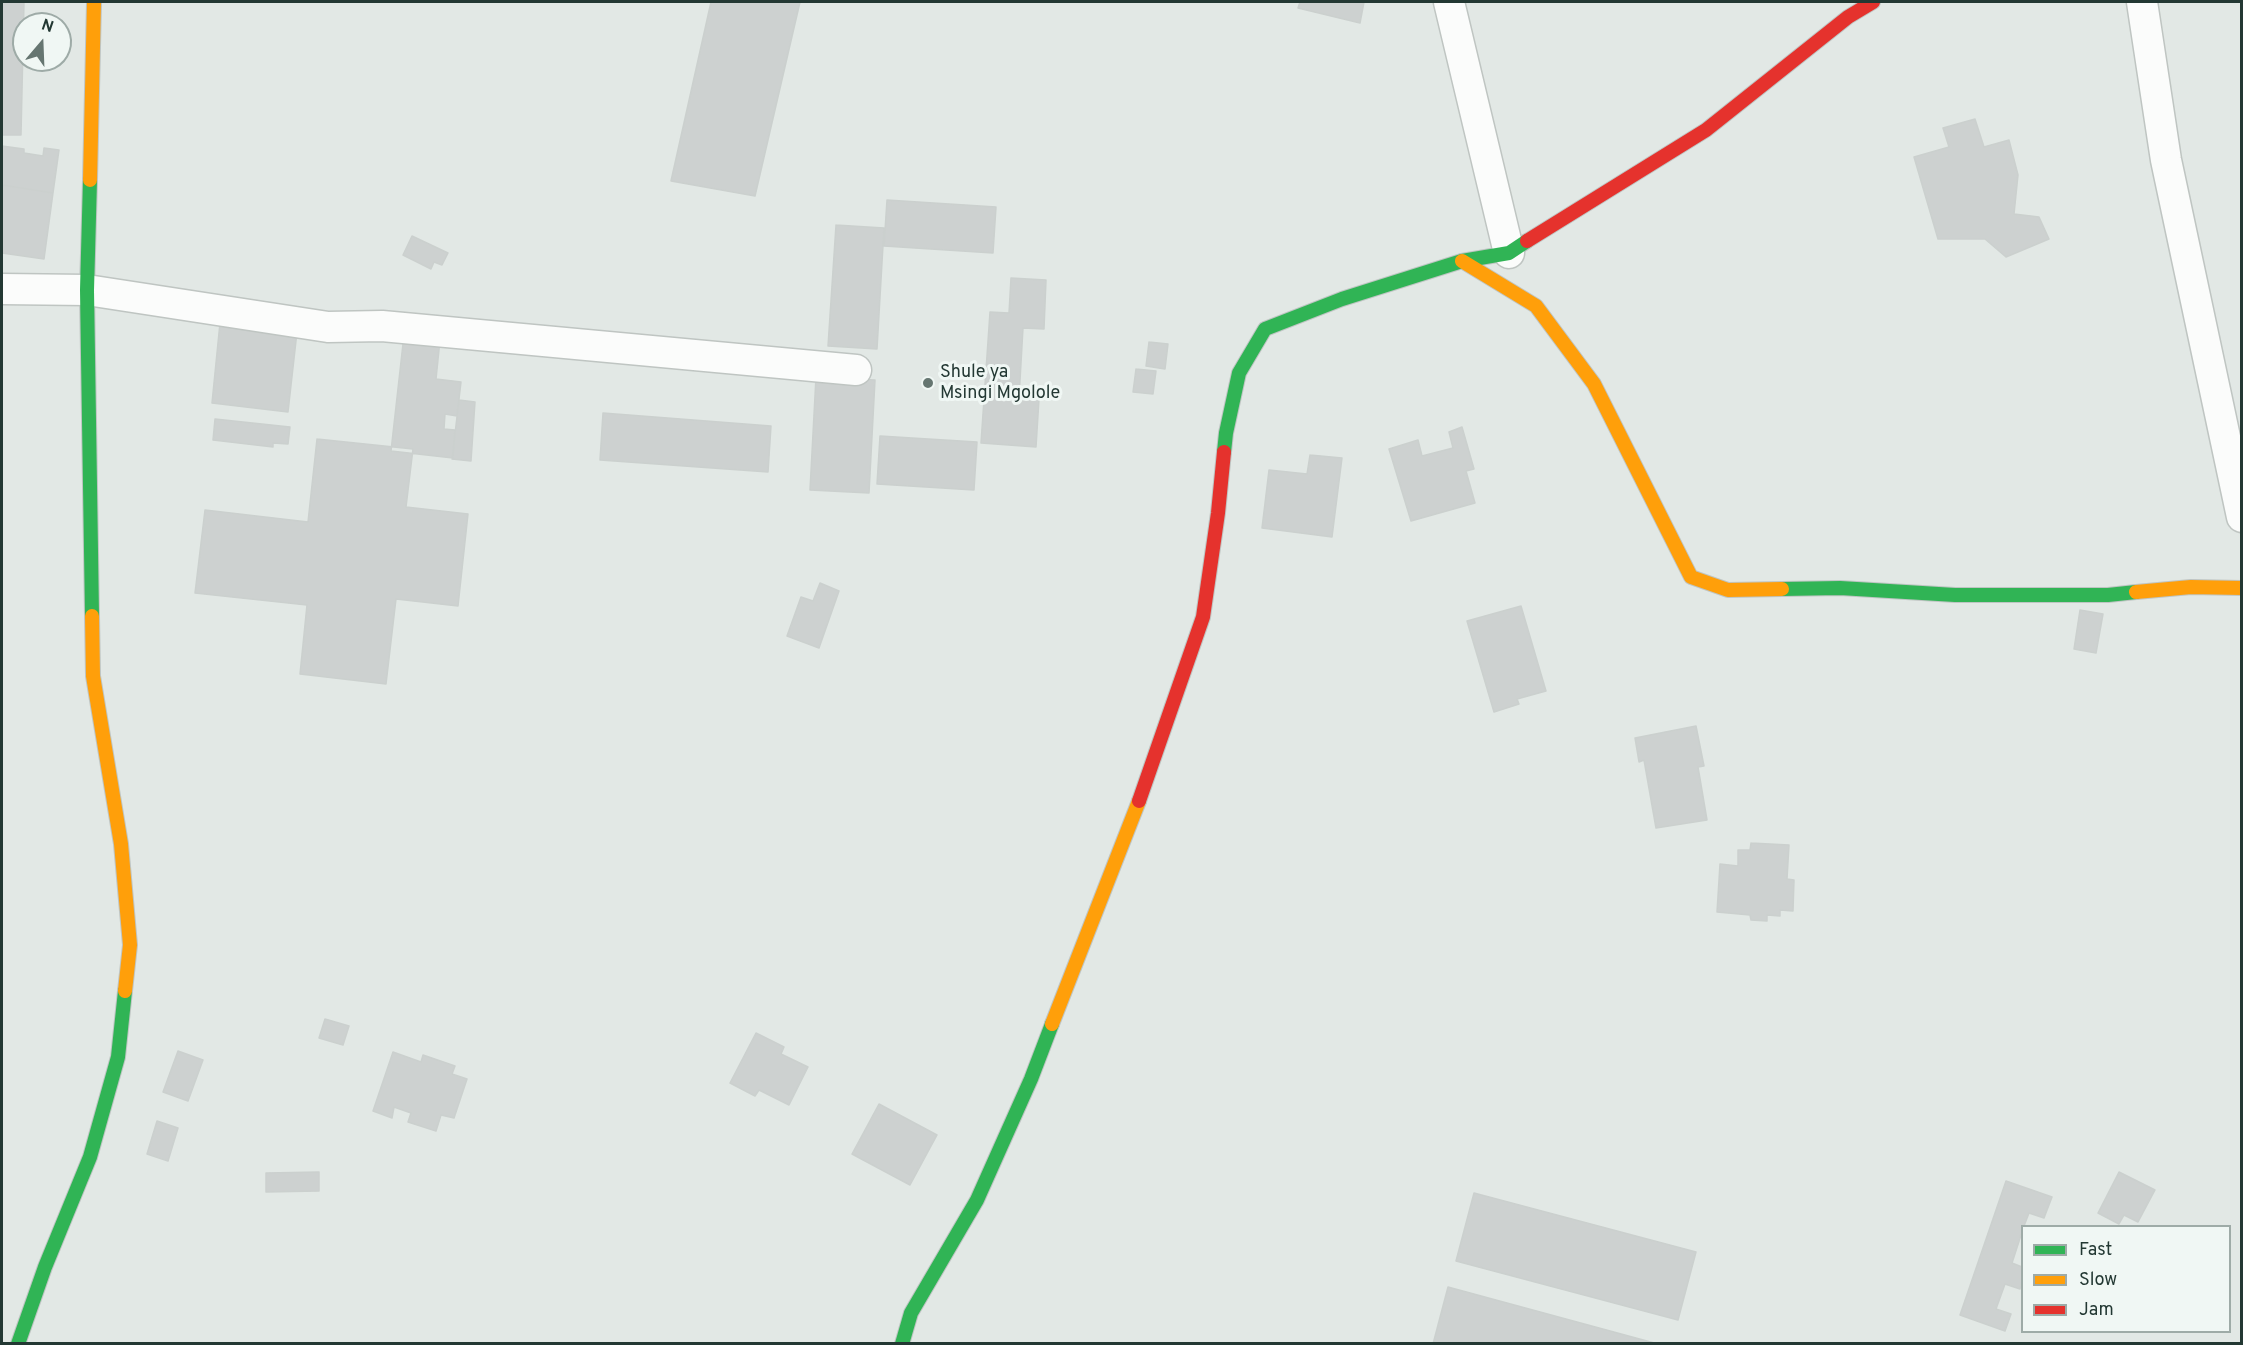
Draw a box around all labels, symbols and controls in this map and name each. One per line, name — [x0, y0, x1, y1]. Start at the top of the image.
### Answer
north arrow — [12, 12, 72, 72]
text: N — [39, 16, 56, 38]
place label: Shule ya Msingi Mgolole — [940, 362, 1060, 404]
marker: Shule ya Msingi Mgolole — [921, 376, 935, 390]
legend — [2021, 1225, 2231, 1333]
text: Fast — [2079, 1239, 2112, 1262]
text: Slow — [2079, 1269, 2117, 1292]
text: Jam — [2079, 1299, 2114, 1322]

